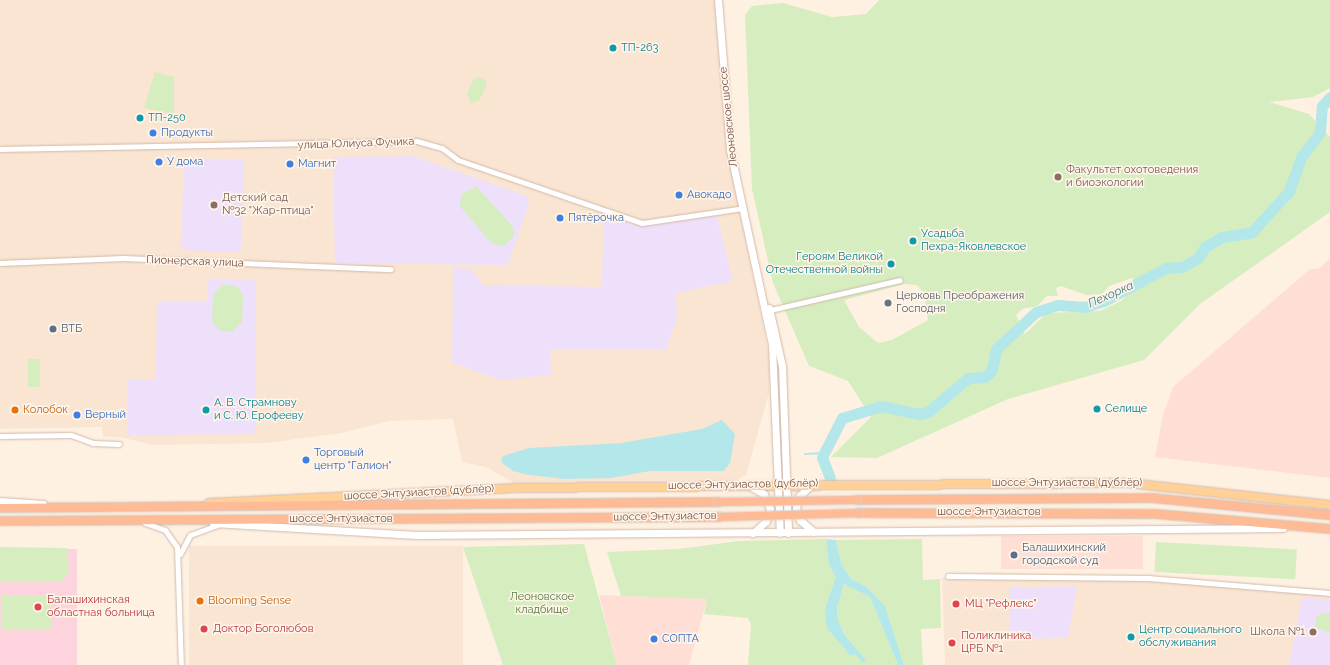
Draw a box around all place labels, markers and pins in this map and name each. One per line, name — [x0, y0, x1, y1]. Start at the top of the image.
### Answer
place label: ТП-263 — [621, 41, 658, 55]
marker: ТП-263 — [608, 43, 618, 53]
place label: ТП-250 — [148, 111, 186, 125]
marker: ТП-250 — [135, 113, 145, 123]
place label: Продукты — [161, 126, 213, 140]
marker: Продукты — [148, 128, 158, 138]
place label: У дома — [167, 155, 203, 169]
marker: У дома — [154, 157, 164, 167]
place label: Магнит — [298, 157, 336, 171]
marker: Магнит — [285, 159, 295, 169]
place label: Факультет охотоведения и биоэкологии — [1066, 164, 1198, 190]
marker: Факультет охотоведения и биоэкологии — [1053, 172, 1063, 182]
place label: Авокадо — [687, 188, 731, 202]
marker: Авокадо — [674, 190, 684, 200]
place label: Детский сад №32 "Жар-птица" — [222, 192, 314, 218]
marker: Детский сад №32 "Жар-птица" — [209, 200, 219, 210]
place label: Пятёрочка — [568, 211, 624, 225]
marker: Пятёрочка — [555, 213, 565, 223]
place label: Усадьба Пехра-Яковлевское — [921, 228, 1026, 254]
marker: Усадьба Пехра-Яковлевское — [908, 236, 918, 246]
place label: Героям Великой Отечественной войны — [766, 251, 883, 277]
marker: Героям Великой Отечественной войны — [886, 259, 896, 269]
place label: Церковь Преображения Господня — [896, 290, 1024, 316]
marker: Церковь Преображения Господня — [883, 298, 893, 308]
place label: ВТБ — [61, 322, 82, 336]
marker: ВТБ — [48, 324, 58, 334]
place label: А. В. Страмнову и С. Ю. Ерофееву — [214, 397, 304, 423]
place label: Селище — [1105, 402, 1147, 416]
place label: Колобок — [23, 403, 68, 417]
marker: Селище — [1092, 404, 1102, 414]
marker: Колобок — [10, 405, 20, 415]
marker: А. В. Страмнову и С. Ю. Ерофееву — [201, 405, 211, 415]
place label: Верный — [85, 408, 126, 422]
marker: Верный — [72, 410, 82, 420]
place label: Торговый центр "Галион" — [314, 447, 392, 473]
marker: Торговый центр "Галион" — [301, 455, 311, 465]
place label: Балашихинский городской суд — [1022, 542, 1106, 568]
marker: Балашихинский городской суд — [1009, 550, 1019, 560]
place label: Балашихинская областная больница — [47, 594, 155, 620]
place label: Blooming Sense — [208, 594, 291, 608]
marker: Blooming Sense — [195, 596, 205, 606]
place label: МЦ "Рефлекс" — [965, 597, 1037, 611]
marker: МЦ "Рефлекс" — [950, 598, 962, 610]
marker: Балашихинская областная больница — [32, 601, 44, 613]
place label: Доктор Боголюбов — [213, 622, 314, 636]
marker: Доктор Боголюбов — [198, 623, 210, 635]
place label: Центр социального обслуживания — [1139, 624, 1242, 650]
place label: Школа №1 — [1250, 625, 1305, 639]
marker: Школа №1 — [1308, 627, 1318, 637]
place label: Поликлиника ЦРБ №1 — [961, 630, 1031, 656]
place label: СОПТА — [662, 632, 699, 646]
marker: Центр социального обслуживания — [1126, 632, 1136, 642]
marker: СОПТА — [649, 634, 659, 644]
marker: Поликлиника ЦРБ №1 — [946, 637, 958, 649]

